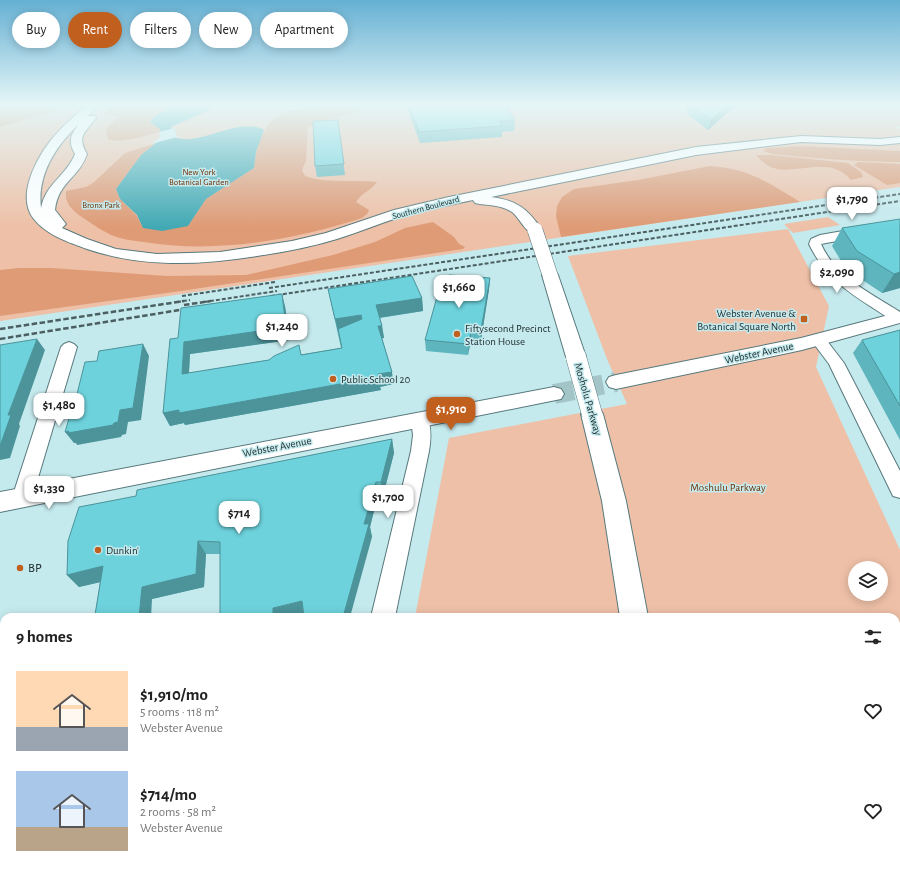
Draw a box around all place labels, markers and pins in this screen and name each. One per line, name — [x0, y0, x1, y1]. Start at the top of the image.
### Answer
pin: $1,790 — [819, 187, 885, 221]
pin: $2,090 — [804, 260, 870, 294]
pin: $1,660 — [426, 275, 492, 309]
place label: Webster Avenue & Botanical Square North — [697, 308, 796, 332]
pin: $1,240 — [249, 314, 315, 348]
marker: Webster Avenue & Botanical Square North — [799, 314, 809, 324]
place label: Fiftysecond Precinct Station House — [465, 323, 551, 347]
marker: Fiftysecond Precinct Station House — [452, 329, 462, 339]
marker: Public School 20 — [328, 374, 338, 384]
place label: Public School 20 — [341, 374, 411, 385]
pin: $1,480 — [26, 393, 92, 427]
pin: $1,910 — [418, 397, 484, 431]
pin: $1,330 — [16, 476, 82, 510]
pin: $1,700 — [355, 485, 421, 519]
pin: $714 — [215, 501, 263, 535]
marker: Dunkin' — [93, 545, 103, 555]
place label: Dunkin' — [106, 545, 139, 556]
place label: BP — [28, 562, 42, 575]
marker: BP — [15, 563, 25, 573]

